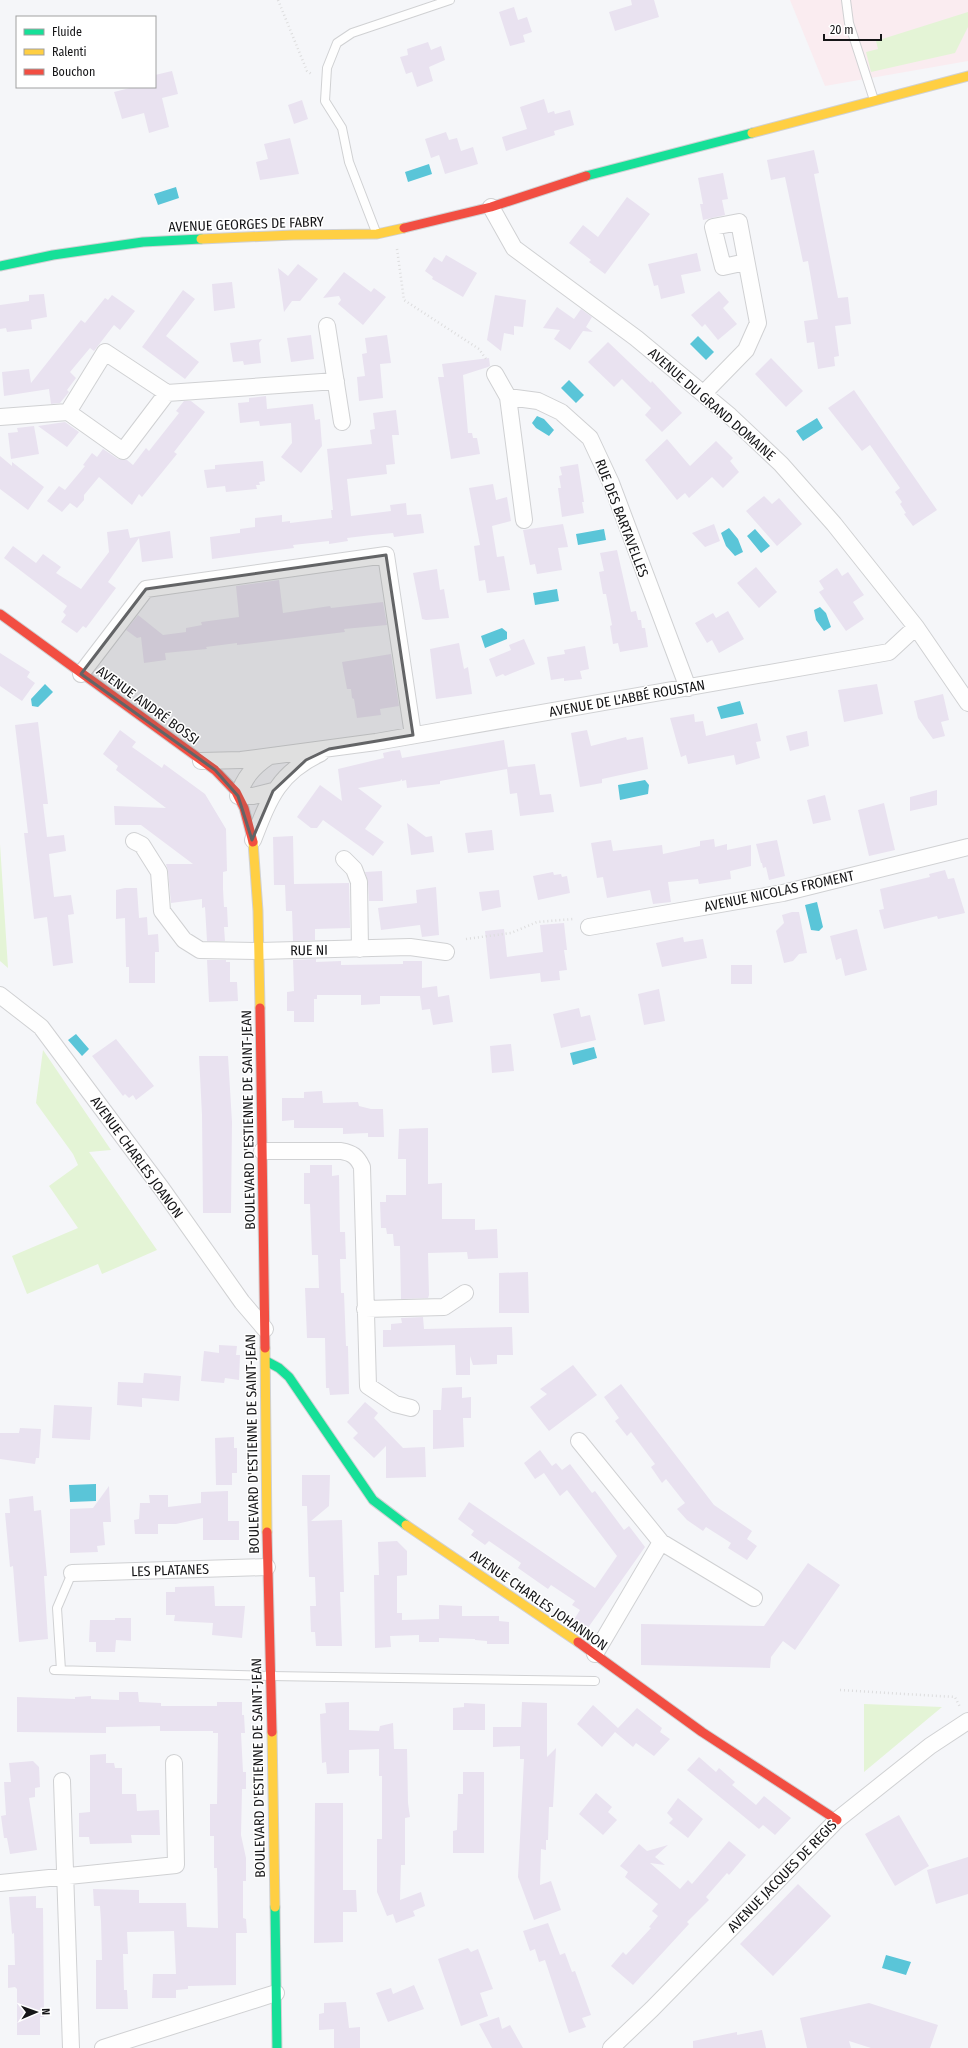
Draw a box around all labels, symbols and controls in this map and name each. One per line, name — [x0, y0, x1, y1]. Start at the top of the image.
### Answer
legend — [16, 16, 156, 88]
scale bar — [824, 16, 881, 42]
text: 20 m — [830, 23, 854, 37]
text: Fluide — [52, 25, 82, 39]
text: Ralenti — [52, 45, 87, 59]
text: Bouchon — [52, 65, 95, 79]
street label: AVENUE GEORGES DE FABRY — [168, 213, 324, 236]
street label: AVENUE DU GRAND DOMAINE — [645, 345, 779, 465]
street label: RUE DES BARTAVELLES — [591, 457, 652, 580]
street label: AVENUE ANDRÉ BOSSI — [93, 662, 203, 748]
street label: AVENUE DE L'ABBÉ ROUSTAN — [548, 675, 706, 721]
street label: AVENUE NICOLAS FROMENT — [703, 867, 856, 916]
street label: RUE NI — [290, 942, 328, 959]
street label: BOULEVARD D'ESTIENNE DE SAINT-JEAN — [238, 1010, 259, 1230]
street label: AVENUE CHARLES JOANON — [87, 1093, 187, 1222]
street label: BOULEVARD D'ESTIENNE DE SAINT-JEAN — [242, 1334, 263, 1554]
street label: AVENUE CHARLES JOHANNON — [467, 1547, 611, 1654]
street label: LES PLATANES — [131, 1561, 209, 1580]
street label: BOULEVARD D'ESTIENNE DE SAINT-JEAN — [248, 1658, 269, 1878]
street label: AVENUE JACQUES DE REGIS — [724, 1817, 840, 1936]
north arrow — [16, 1992, 56, 2032]
text: N — [39, 2008, 52, 2015]

